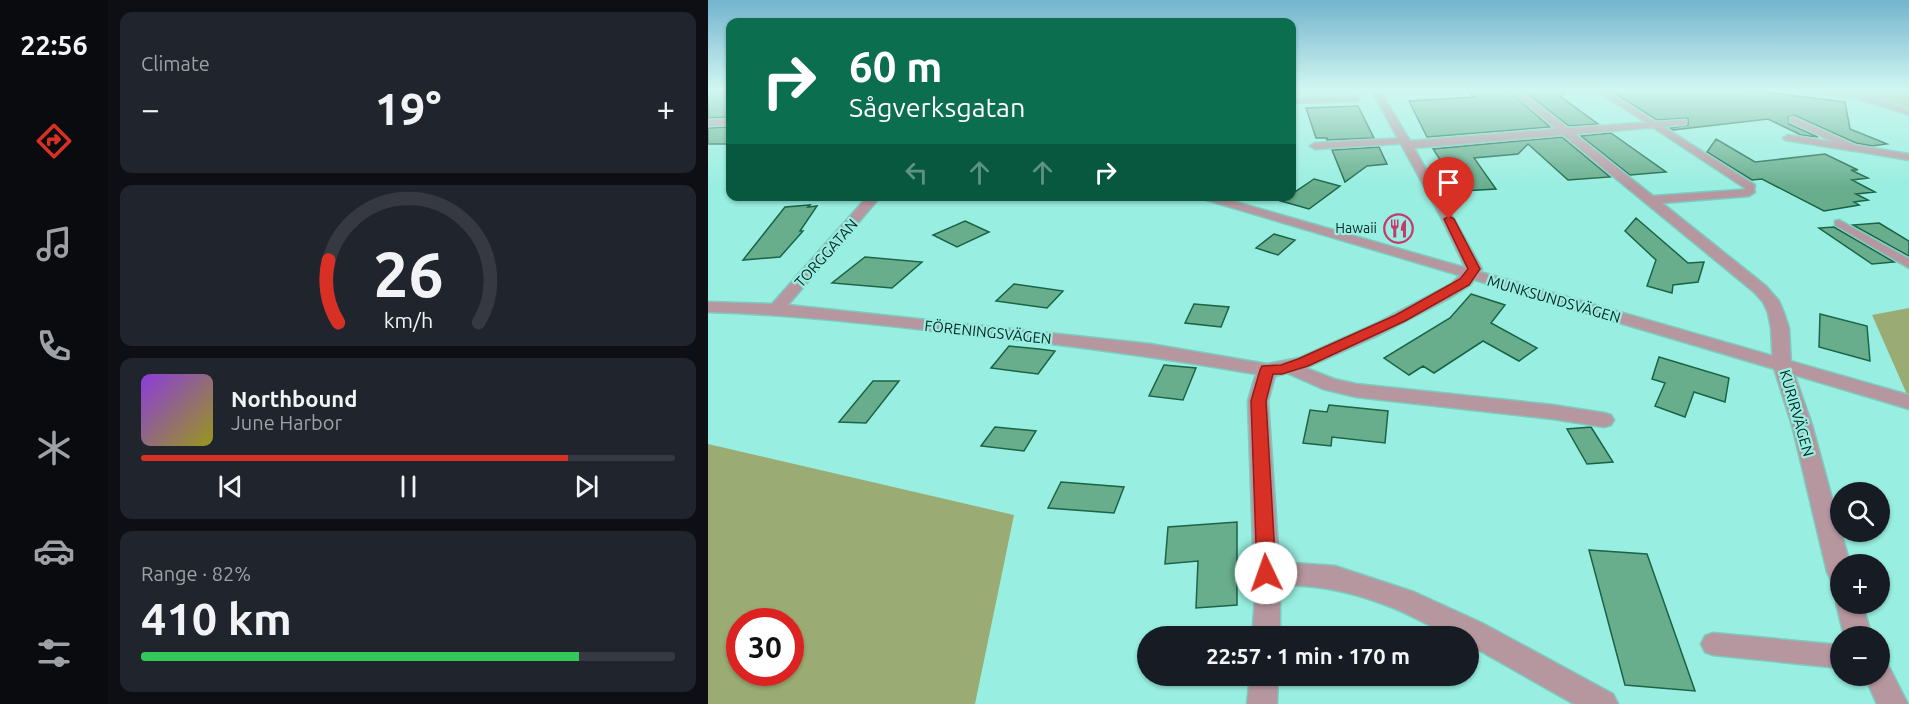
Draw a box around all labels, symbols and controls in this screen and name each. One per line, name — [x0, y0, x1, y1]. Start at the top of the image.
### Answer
text: 22:56 — [20, 30, 88, 60]
icon: right — [750, 42, 828, 120]
text: 60 m — [849, 43, 943, 90]
text: Climate — [141, 52, 210, 75]
text: 19° — [375, 83, 441, 134]
text: − — [141, 90, 160, 127]
text: + — [656, 90, 675, 127]
text: Sågverksgatan — [849, 92, 1025, 122]
icon: directions — [33, 120, 75, 162]
icon: left — [900, 156, 933, 189]
icon: ahead — [963, 156, 996, 189]
icon: ahead — [1026, 156, 1059, 189]
icon: right — [1089, 156, 1122, 189]
pin — [1423, 157, 1474, 219]
icon: arrive — [1432, 166, 1465, 199]
restaurant icon: Hawaii — [1382, 212, 1414, 244]
street label: TORGGATAN — [791, 215, 861, 291]
place label: Hawaii — [1335, 220, 1377, 236]
icon: music — [33, 223, 75, 265]
text: 26 — [373, 239, 443, 309]
street label: MUNKSUNDSVÄGEN — [1485, 272, 1623, 326]
text: km/h — [383, 308, 433, 332]
street label: FÖRENINGSVÄGEN — [924, 317, 1052, 347]
icon: phone — [33, 325, 75, 367]
street label: KURIRVÄGEN — [1777, 368, 1817, 458]
text: Northbound — [231, 386, 357, 411]
text: June Harbor — [231, 411, 342, 434]
icon: climate — [33, 427, 75, 469]
icon: previous — [214, 470, 247, 503]
icon: pause — [392, 470, 425, 503]
icon: next — [570, 470, 603, 503]
map controls — [1830, 482, 1890, 686]
button: search — [1830, 482, 1890, 542]
icon: car — [33, 530, 75, 572]
position arrow — [1234, 541, 1298, 605]
button: + — [1830, 554, 1890, 614]
text: Range · 82% — [141, 562, 251, 585]
text: 410 km — [141, 593, 292, 644]
speed limit sign: 30 — [726, 608, 804, 686]
button: − — [1830, 626, 1890, 686]
icon: filters — [33, 632, 75, 674]
text: 22:57 · 1 min · 170 m — [1206, 643, 1410, 668]

